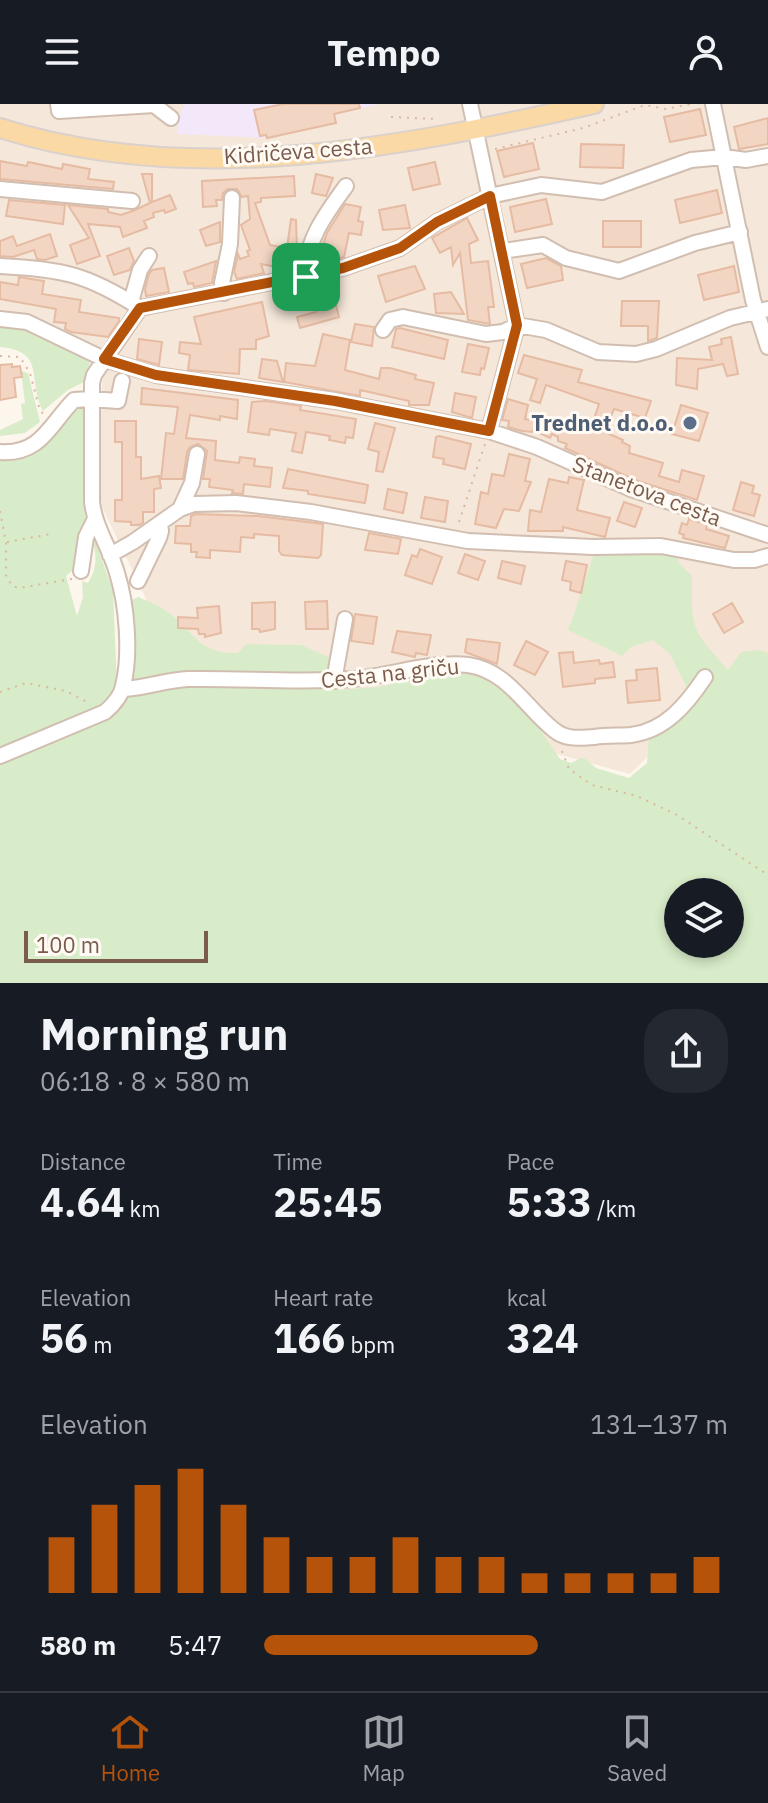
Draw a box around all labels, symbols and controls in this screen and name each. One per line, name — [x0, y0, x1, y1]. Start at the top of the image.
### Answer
text: Tempo — [327, 29, 441, 76]
icon: menu — [40, 30, 84, 74]
icon: person — [684, 30, 728, 74]
street label: Kidričeva cesta — [223, 131, 374, 170]
pin — [272, 243, 340, 311]
icon: arrive — [284, 255, 328, 299]
place label: Trednet d.o.o. — [531, 408, 674, 437]
marker: Trednet d.o.o. — [681, 414, 699, 432]
street label: Stanetova cesta — [569, 449, 726, 532]
street label: Cesta na griču — [319, 651, 461, 694]
map controls — [664, 878, 744, 958]
button: layers — [664, 878, 744, 958]
scale bar — [24, 927, 208, 963]
text: 100 m — [36, 930, 100, 959]
text: Morning run — [40, 1005, 289, 1062]
button: share — [644, 1009, 728, 1093]
text: 06:18 · 8 × 580 m — [40, 1064, 250, 1098]
text: Distance — [40, 1147, 126, 1176]
text: Time — [273, 1147, 323, 1176]
text: Pace — [507, 1147, 555, 1176]
text: 4.64 — [40, 1176, 124, 1228]
text: 25:45 — [273, 1176, 383, 1228]
text: 5:33 — [507, 1176, 592, 1228]
text: km — [124, 1194, 160, 1223]
text: /km — [592, 1194, 636, 1223]
text: Elevation — [40, 1283, 131, 1312]
text: Heart rate — [273, 1283, 373, 1312]
text: kcal — [507, 1283, 547, 1312]
text: 56 — [40, 1312, 88, 1364]
text: 166 — [273, 1312, 345, 1364]
text: 324 — [507, 1312, 579, 1364]
text: m — [88, 1330, 112, 1359]
text: bpm — [345, 1330, 395, 1359]
text: Elevation — [40, 1407, 148, 1441]
text: 131–137 m — [590, 1407, 728, 1441]
text: 580 m — [40, 1628, 116, 1662]
text: 5:47 — [168, 1628, 222, 1662]
tab: Home — [101, 1710, 160, 1787]
tab: Map — [362, 1710, 406, 1787]
tab: Saved — [607, 1710, 667, 1787]

